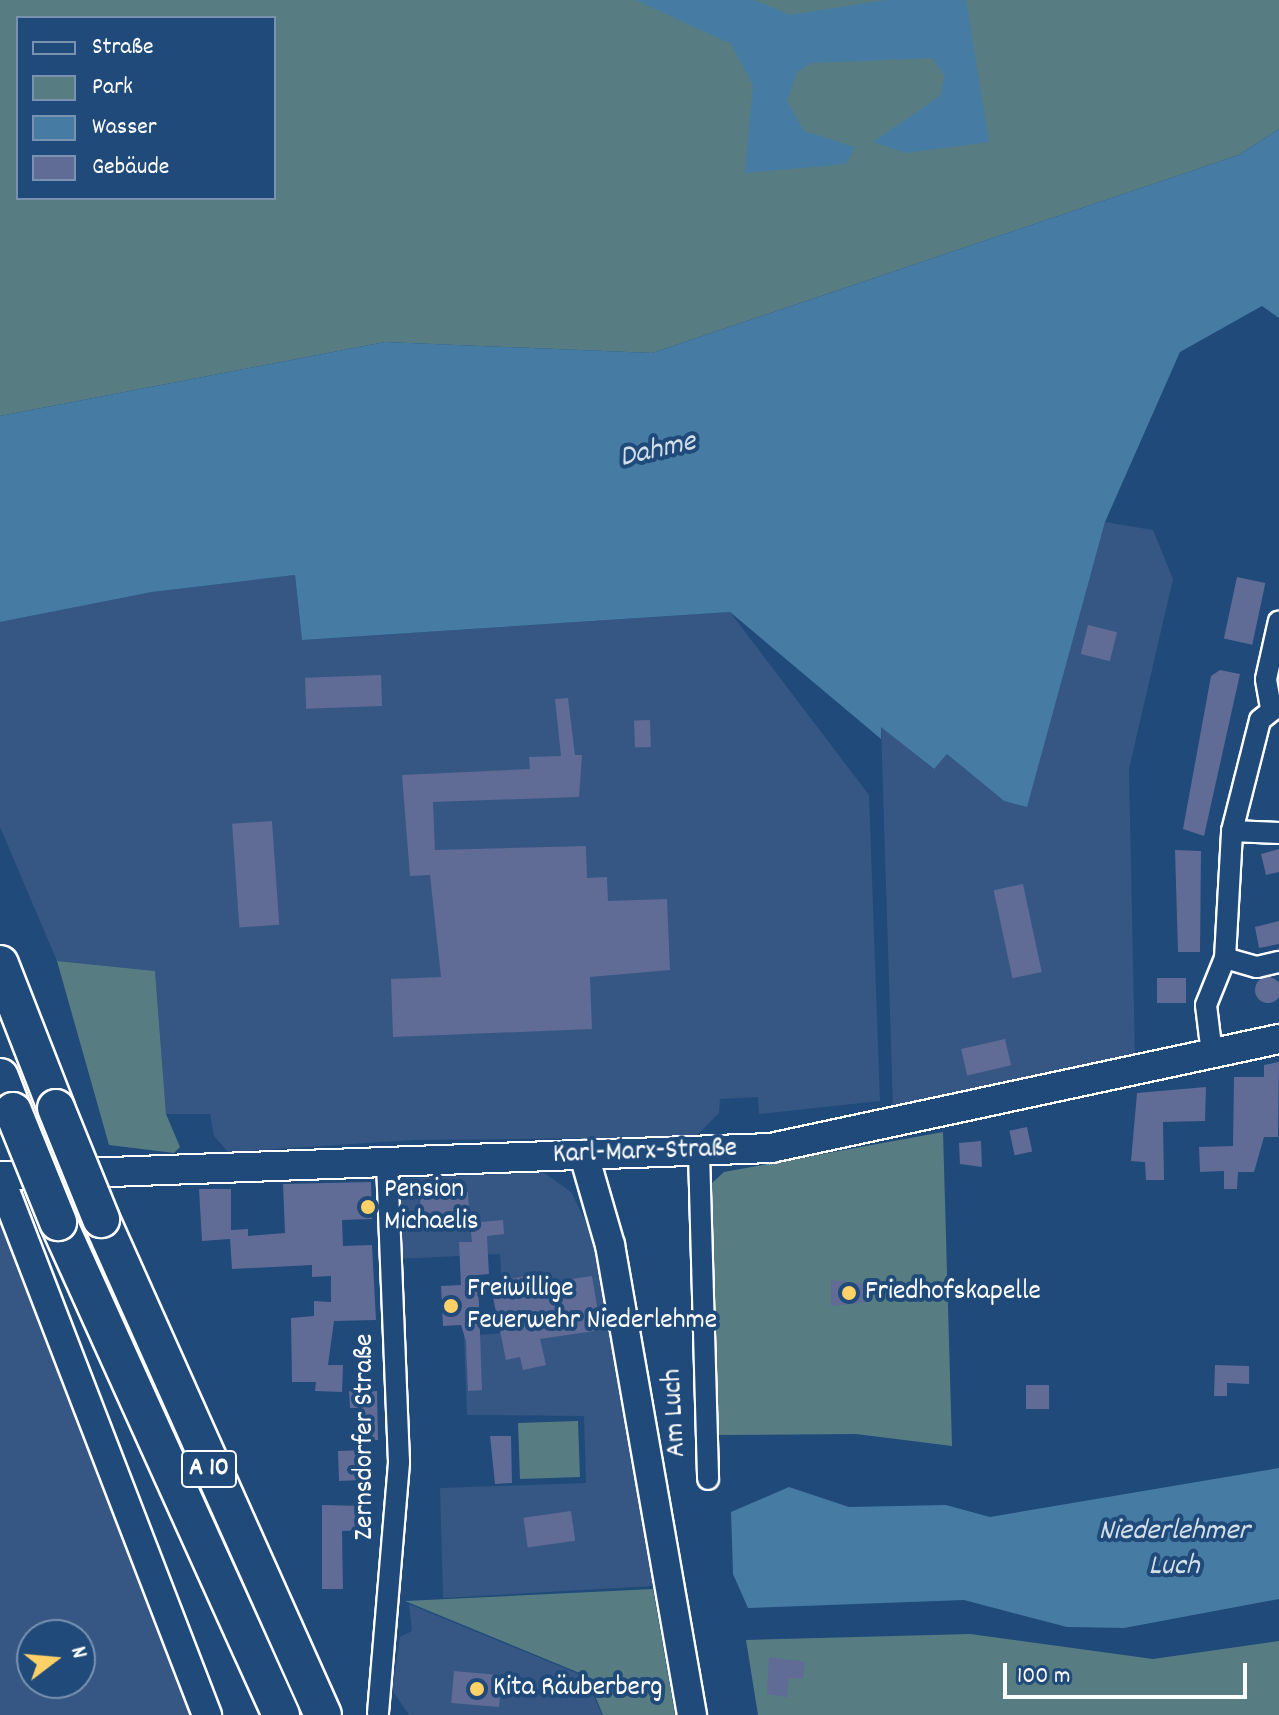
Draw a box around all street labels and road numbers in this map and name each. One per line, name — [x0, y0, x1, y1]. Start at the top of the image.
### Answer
street label: Karl-Marx-Straße — [552, 1133, 738, 1173]
street label: Zernsdorfer Straße — [349, 1334, 383, 1540]
street label: Am Luch — [657, 1368, 695, 1458]
road number: A 10 — [179, 1447, 239, 1491]

